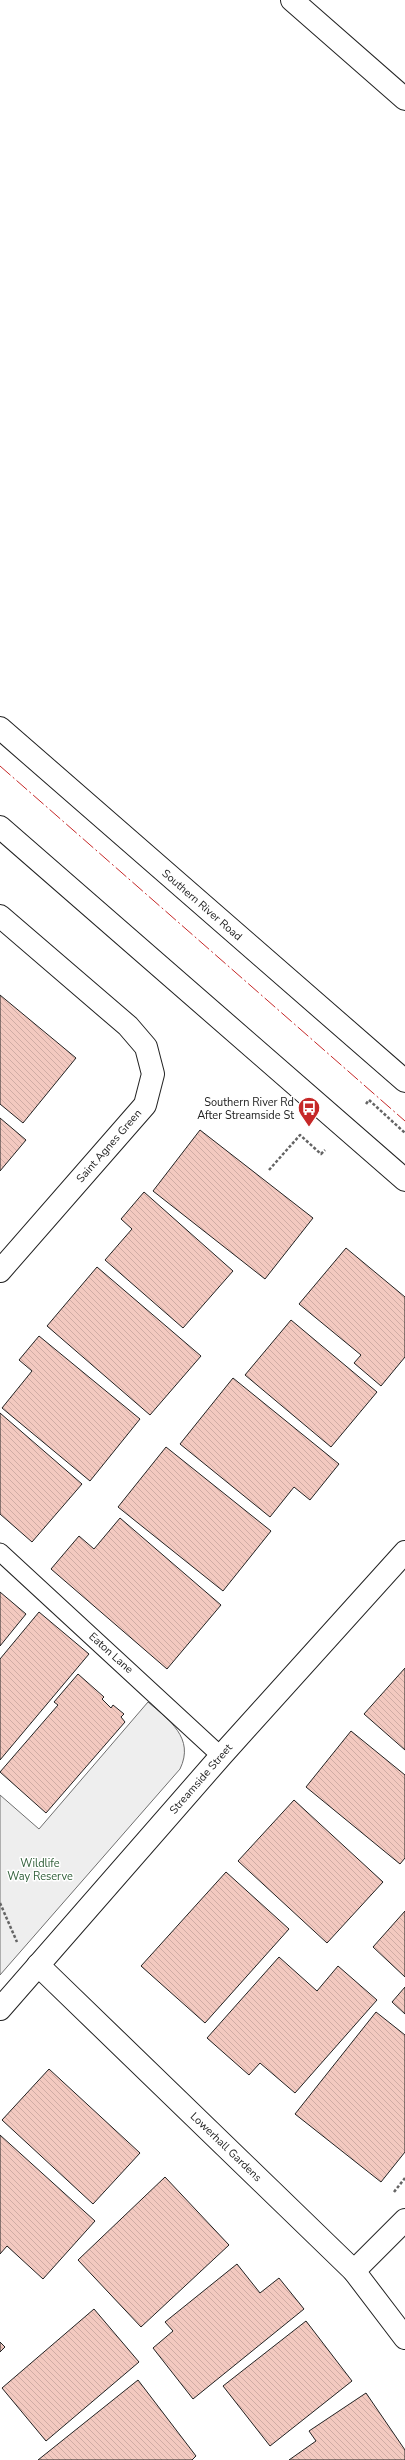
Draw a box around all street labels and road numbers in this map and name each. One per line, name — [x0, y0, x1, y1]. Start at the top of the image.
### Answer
street label: Southern River Road — [159, 866, 245, 944]
street label: Saint Agnes Green — [73, 1106, 145, 1186]
street label: Eaton Lane — [86, 1629, 137, 1677]
street label: Streamside Street — [166, 1741, 236, 1817]
street label: Lowerhall Gardens — [187, 2109, 265, 2185]

